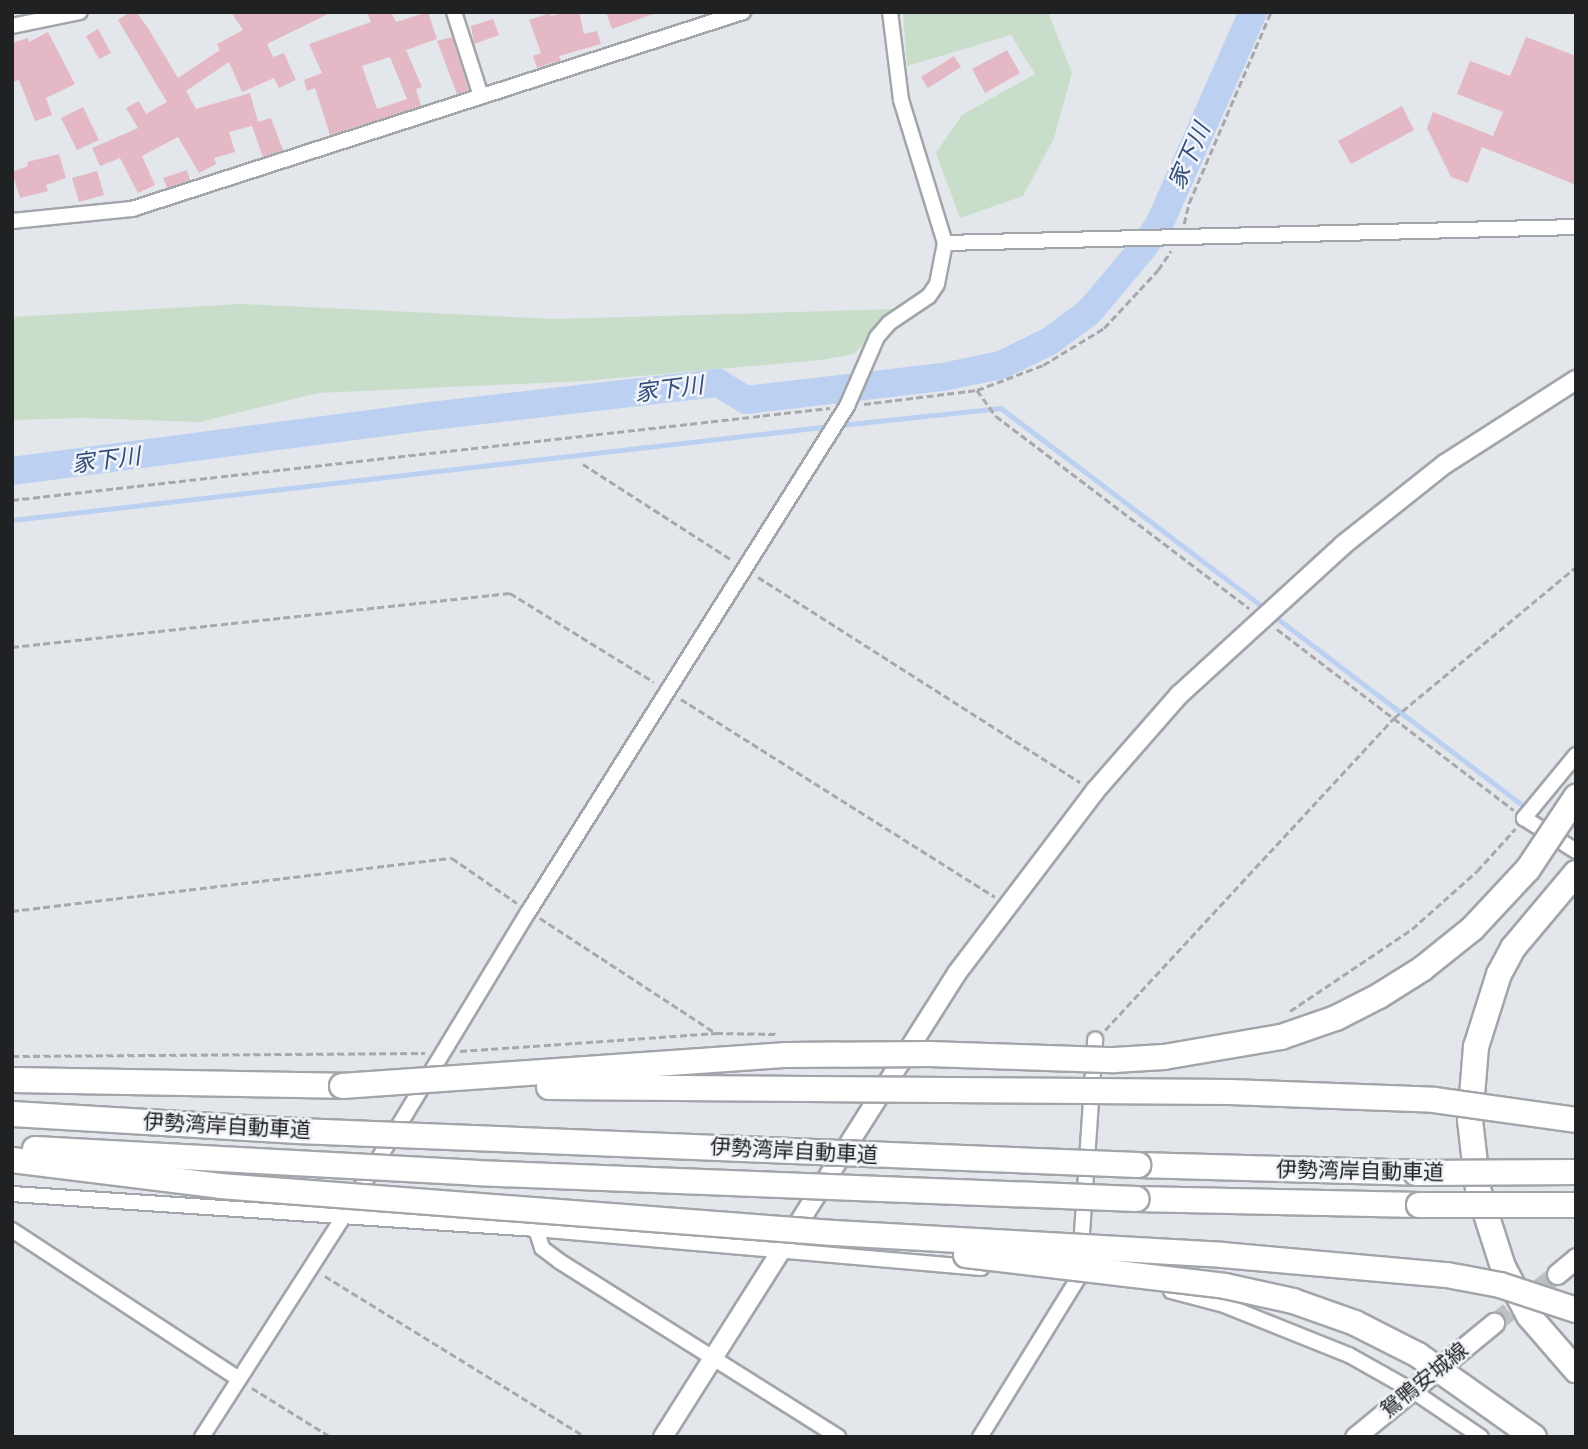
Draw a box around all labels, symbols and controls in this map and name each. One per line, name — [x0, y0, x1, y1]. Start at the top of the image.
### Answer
water label: 家下川 — [1162, 119, 1216, 193]
water label: 家下川 — [633, 371, 705, 407]
water label: 家下川 — [70, 442, 142, 478]
street label: 伊勢湾岸自動車道 — [142, 1109, 312, 1143]
street label: 伊勢湾岸自動車道 — [709, 1134, 879, 1168]
street label: 伊勢湾岸自動車道 — [1276, 1157, 1444, 1185]
street label: 鴛鴨安城線 — [1375, 1337, 1473, 1423]

